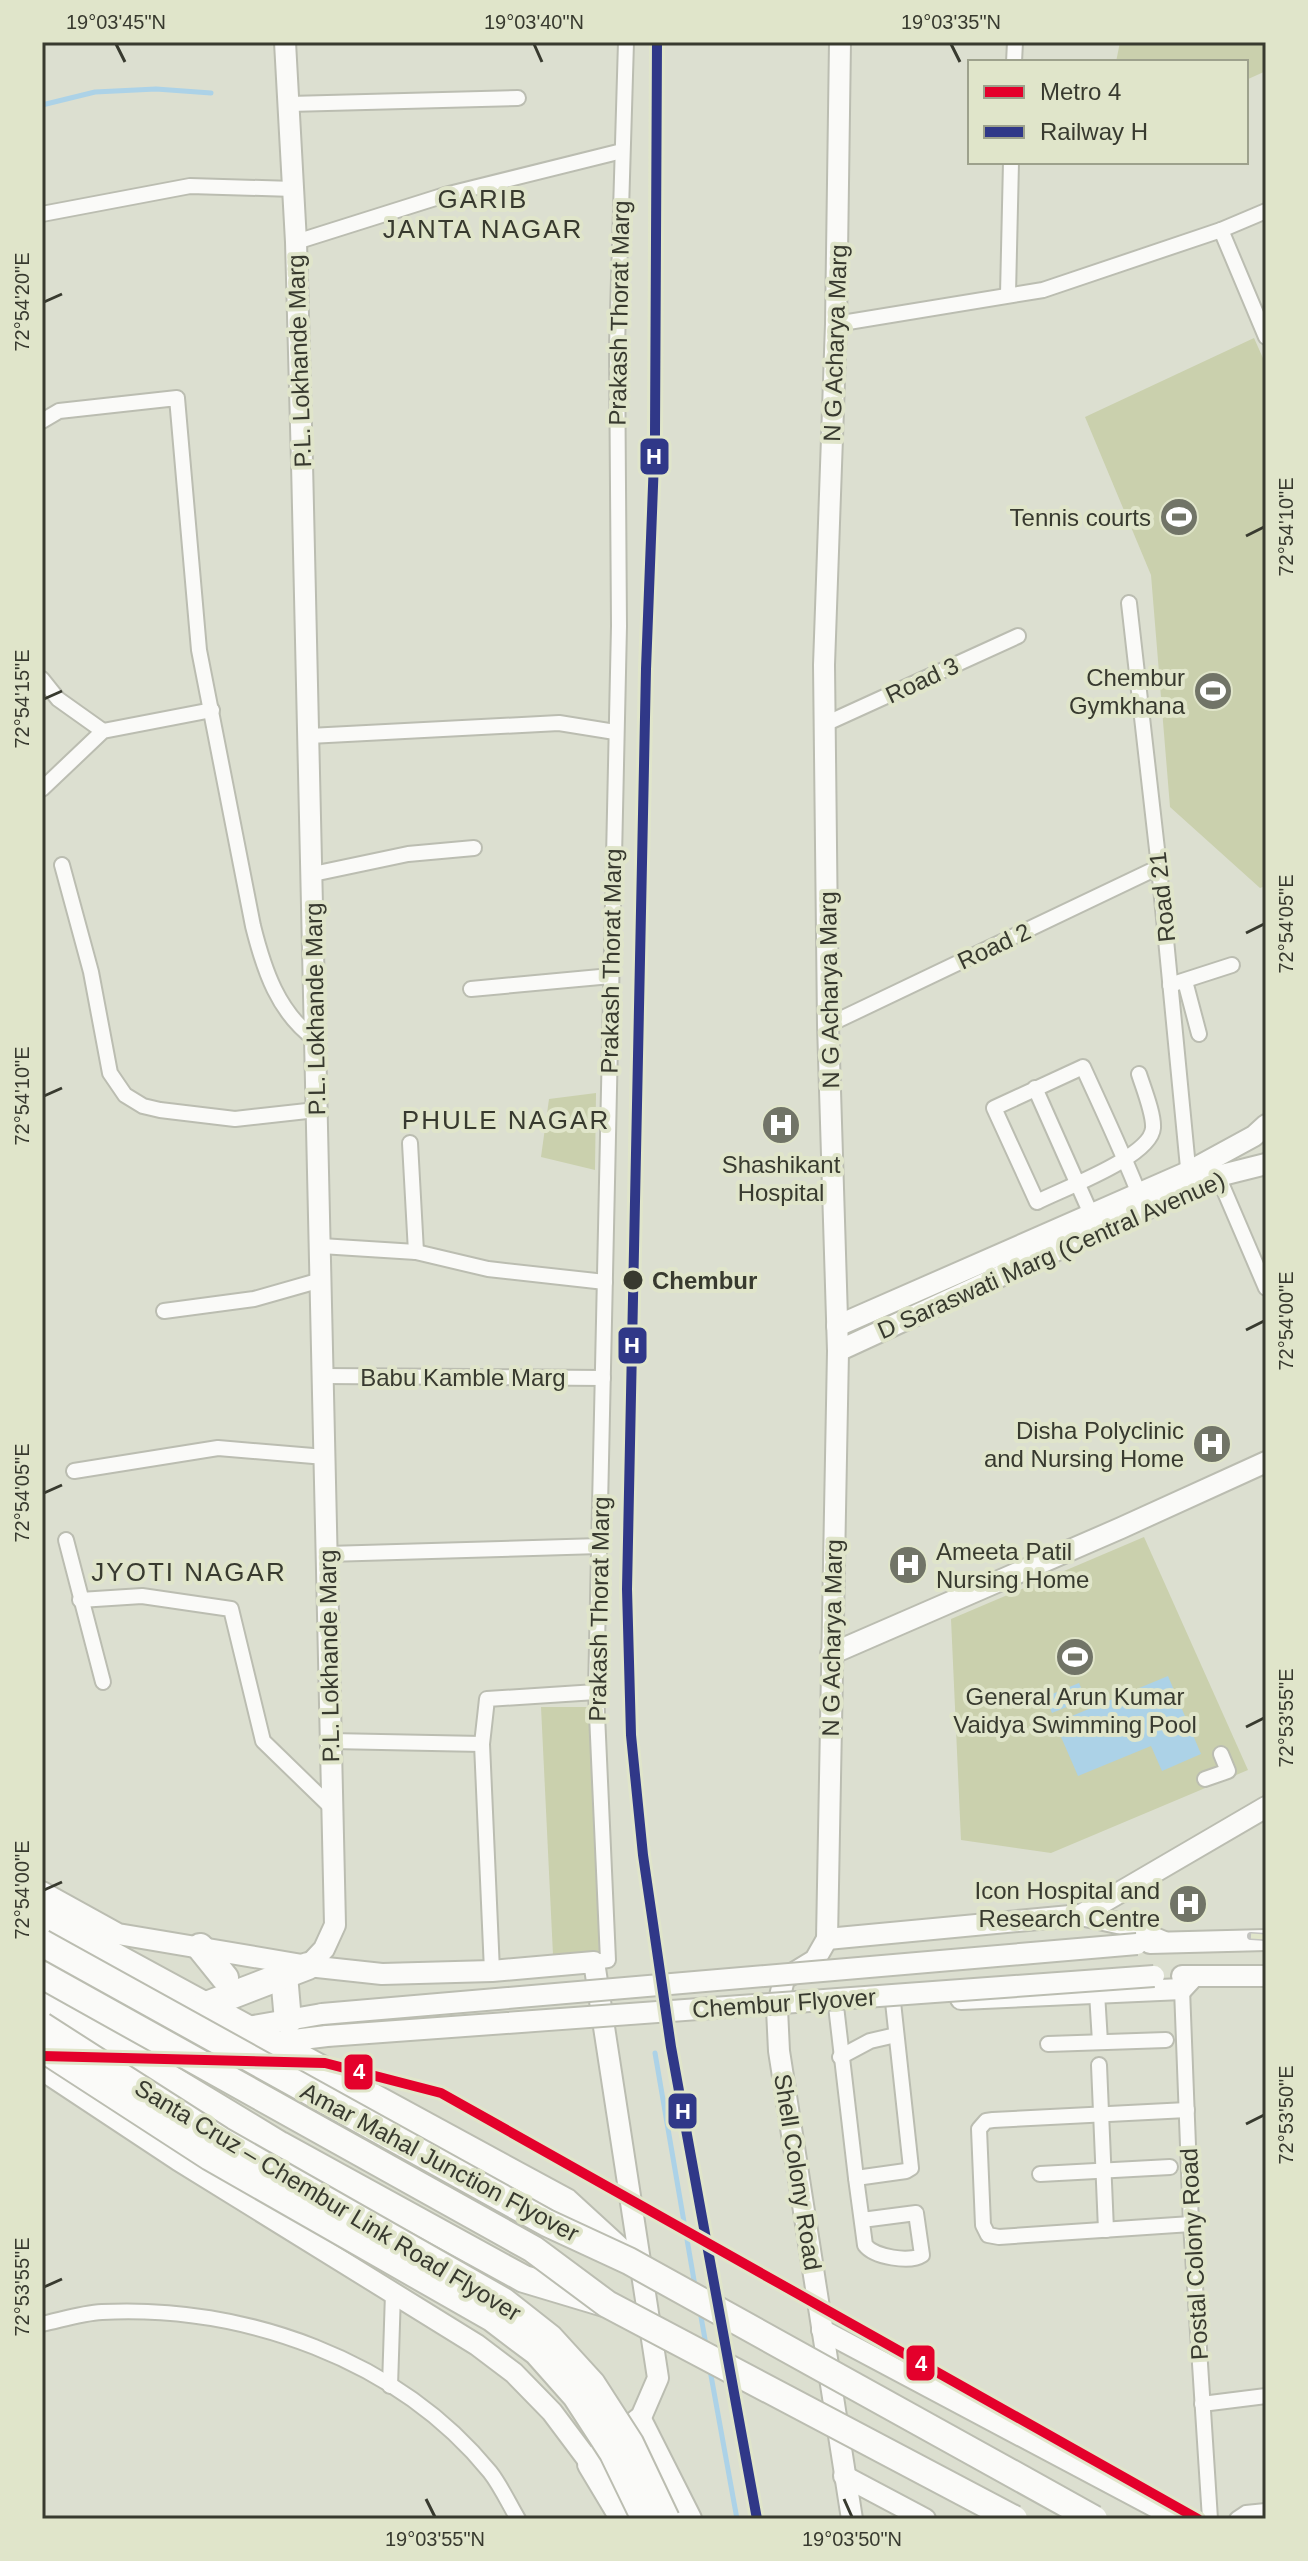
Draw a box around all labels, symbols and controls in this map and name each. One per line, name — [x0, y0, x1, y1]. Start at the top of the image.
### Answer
text: 19°03'45"N — [66, 11, 166, 33]
text: 19°03'40"N — [484, 11, 584, 33]
text: 19°03'35"N — [901, 11, 1001, 33]
legend — [968, 60, 1248, 164]
text: Metro 4 — [1040, 78, 1121, 105]
text: Railway H — [1040, 118, 1148, 145]
district label: GARIB JANTA NAGAR — [383, 184, 583, 244]
street label: Prakash Thorat Marg — [604, 200, 634, 426]
street label: N G Acharya Marg — [818, 244, 852, 442]
text: 72°54'20"E — [11, 253, 33, 352]
street label: P.L. Lokhande Marg — [282, 254, 316, 468]
line badge: H — [639, 437, 670, 476]
text: H — [646, 444, 662, 469]
text: 72°54'10"E — [1275, 478, 1297, 577]
sports icon: Tennis courts — [1158, 496, 1200, 538]
place label: Tennis courts — [1010, 504, 1151, 531]
text: 72°54'15"E — [11, 650, 33, 749]
street label: Road 3 — [881, 651, 963, 709]
place label: Chembur Gymkhana — [1069, 664, 1186, 719]
sports icon: Chembur Gymkhana — [1192, 670, 1234, 712]
street label: Prakash Thorat Marg — [596, 848, 626, 1074]
street label: Road 21 — [1144, 850, 1180, 944]
text: 72°54'05"E — [1275, 875, 1297, 974]
street label: N G Acharya Marg — [814, 891, 844, 1089]
street label: P.L. Lokhande Marg — [300, 902, 330, 1116]
street label: Road 2 — [953, 917, 1035, 975]
text: 72°54'10"E — [11, 1047, 33, 1146]
hospital icon: Shashikant Hospital — [760, 1104, 802, 1146]
district label: PHULE NAGAR — [402, 1105, 610, 1135]
place label: Shashikant Hospital — [722, 1151, 841, 1206]
street label: D Saraswati Marg (Central Avenue) — [873, 1166, 1229, 1344]
place label: Chembur — [652, 1267, 757, 1294]
marker: Chembur — [621, 1268, 645, 1292]
text: 72°54'00"E — [1275, 1272, 1297, 1371]
line badge: H — [617, 1326, 648, 1365]
text: H — [624, 1333, 640, 1358]
street label: Babu Kamble Marg — [360, 1364, 566, 1391]
place label: Disha Polyclinic and Nursing Home — [984, 1417, 1184, 1472]
hospital icon: Disha Polyclinic and Nursing Home — [1191, 1423, 1233, 1465]
text: 72°54'05"E — [11, 1444, 33, 1543]
street label: Prakash Thorat Marg — [584, 1496, 614, 1722]
place label: Ameeta Patil Nursing Home — [936, 1538, 1089, 1593]
street label: N G Acharya Marg — [817, 1539, 847, 1737]
hospital icon: Ameeta Patil Nursing Home — [887, 1544, 929, 1586]
street label: P.L. Lokhande Marg — [314, 1549, 344, 1763]
district label: JYOTI NAGAR — [91, 1557, 287, 1587]
sports icon: General Arun Kumar Vaidya Swimming Pool — [1054, 1636, 1096, 1678]
text: 72°53'55"E — [1275, 1669, 1297, 1768]
place label: General Arun Kumar Vaidya Swimming Pool — [953, 1683, 1197, 1738]
text: 72°54'00"E — [11, 1841, 33, 1940]
place label: Icon Hospital and Research Centre — [975, 1877, 1160, 1932]
hospital icon: Icon Hospital and Research Centre — [1167, 1883, 1209, 1925]
street label: Chembur Flyover — [691, 1983, 877, 2023]
line badge: 4 — [343, 2053, 374, 2091]
text: 4 — [353, 2059, 366, 2084]
text: 72°53'50"E — [1275, 2066, 1297, 2165]
street label: Shell Colony Road — [769, 2072, 827, 2272]
street label: Santa Cruz – Chembur Link Road Flyover — [130, 2074, 526, 2326]
street label: Amar Mahal Junction Flyover — [296, 2077, 584, 2247]
line badge: H — [667, 2092, 698, 2130]
text: H — [675, 2099, 691, 2124]
street label: Postal Colony Road — [1175, 2147, 1213, 2361]
text: 72°53'55"E — [11, 2238, 33, 2337]
line badge: 4 — [905, 2344, 936, 2382]
text: 4 — [915, 2351, 928, 2376]
text: 19°03'55"N — [385, 2528, 485, 2550]
text: 19°03'50"N — [802, 2528, 902, 2550]

